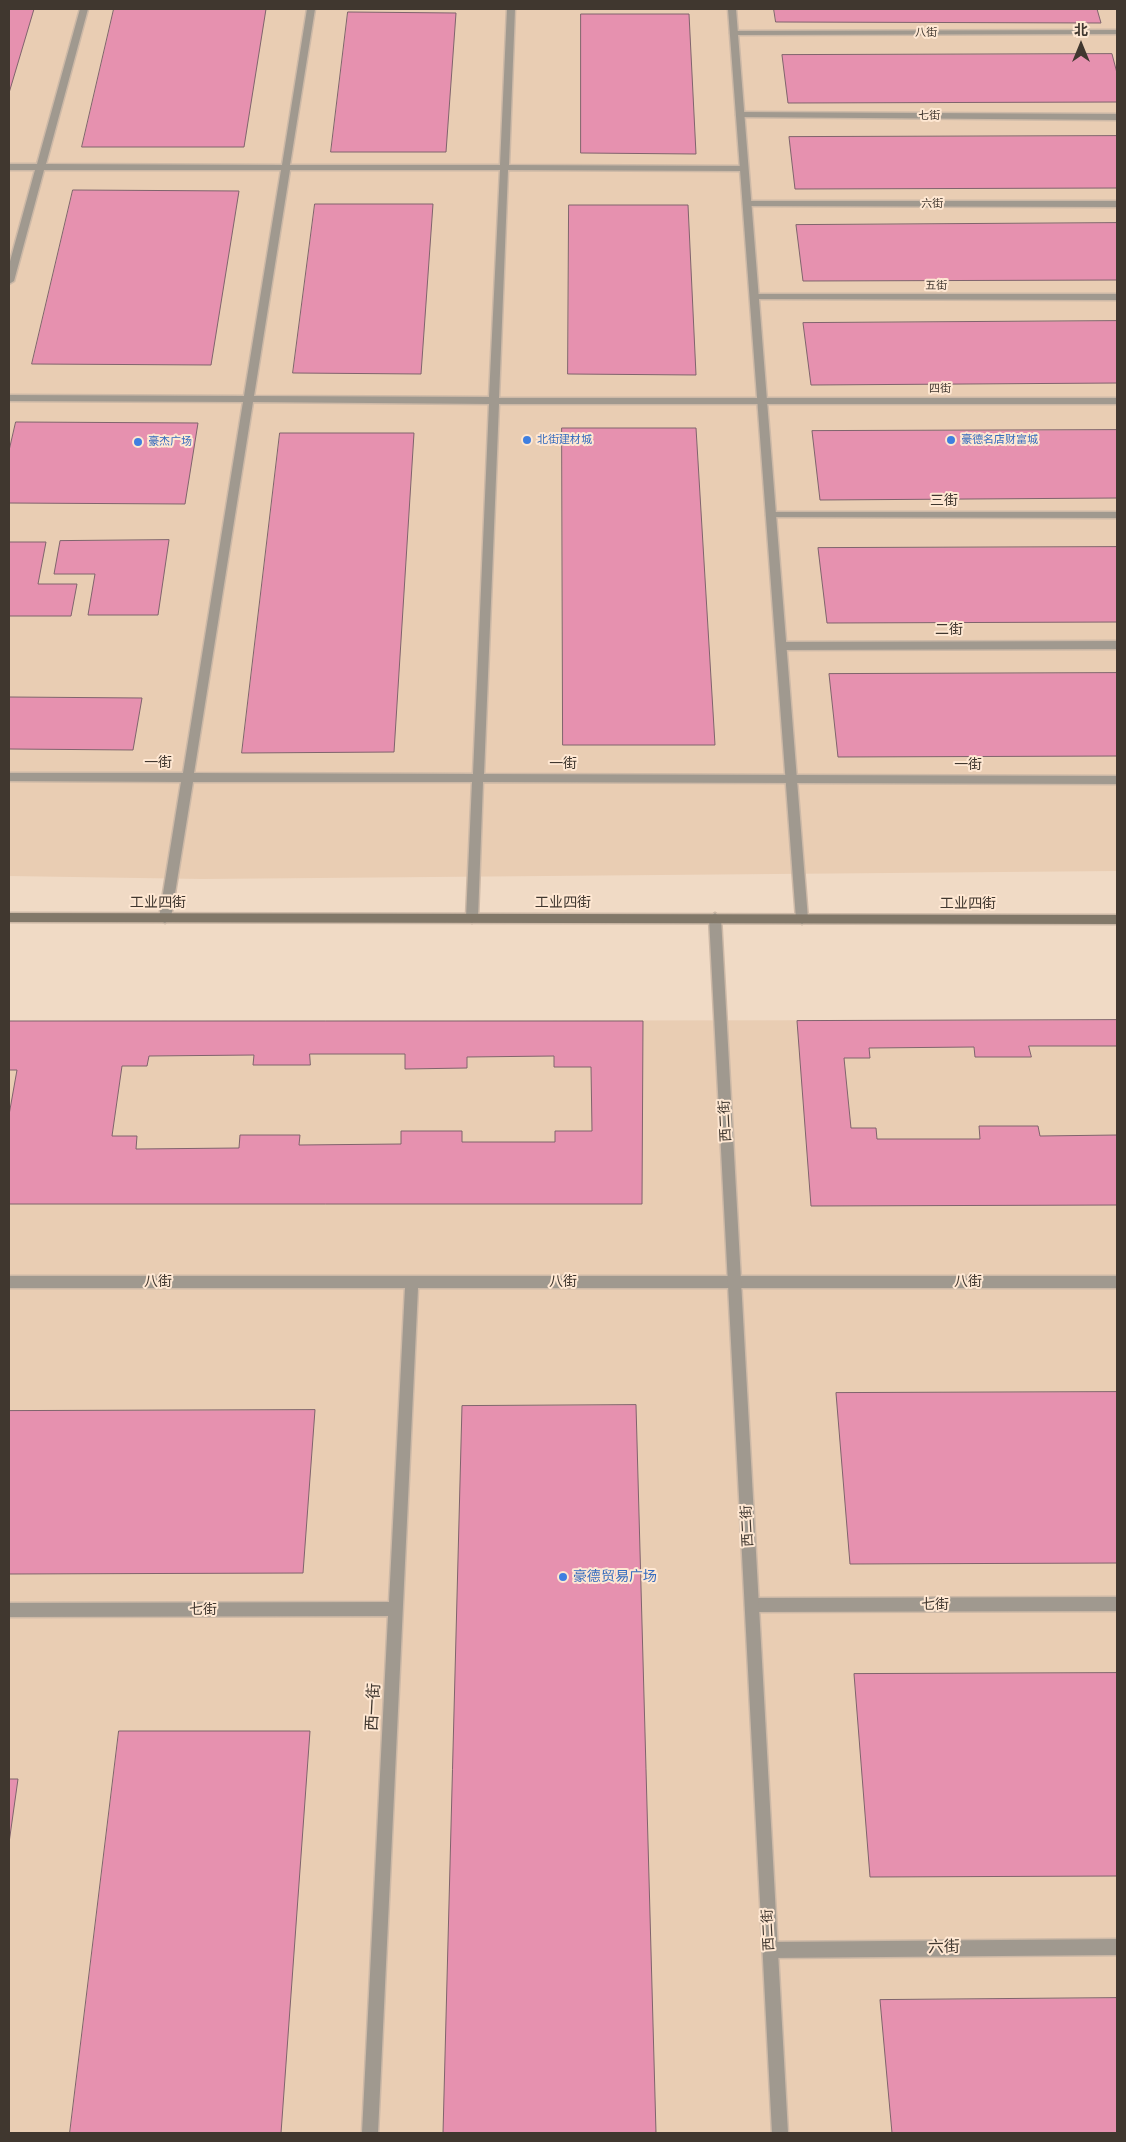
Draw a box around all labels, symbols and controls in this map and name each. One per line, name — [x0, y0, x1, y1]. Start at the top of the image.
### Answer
north arrow — [1056, 20, 1106, 70]
text: 北 — [1074, 22, 1088, 38]
street label: 八街 — [915, 26, 937, 40]
street label: 七街 — [918, 109, 940, 123]
street label: 六街 — [921, 197, 943, 211]
street label: 五街 — [925, 279, 947, 293]
street label: 四街 — [929, 382, 951, 396]
place label: 北街建材城 — [537, 433, 592, 447]
place label: 豪德名店财富城 — [961, 433, 1038, 447]
marker: 北街建材城 — [521, 434, 533, 446]
marker: 豪德名店财富城 — [945, 434, 957, 446]
place label: 豪杰广场 — [148, 435, 192, 449]
marker: 豪杰广场 — [132, 436, 144, 448]
street label: 三街 — [930, 493, 958, 509]
street label: 二街 — [935, 622, 963, 638]
street label: 一街 — [144, 755, 172, 771]
street label: 一街 — [549, 756, 577, 772]
street label: 一街 — [954, 757, 982, 773]
street label: 工业四街 — [130, 895, 186, 911]
street label: 工业四街 — [535, 895, 591, 911]
street label: 工业四街 — [940, 896, 996, 912]
street label: 西二街 — [717, 1100, 735, 1142]
street label: 八街 — [144, 1274, 172, 1290]
street label: 八街 — [549, 1274, 577, 1290]
street label: 八街 — [954, 1274, 982, 1290]
street label: 西二街 — [739, 1505, 757, 1547]
place label: 豪德贸易广场 — [573, 1569, 657, 1585]
marker: 豪德贸易广场 — [557, 1571, 569, 1583]
street label: 七街 — [921, 1597, 949, 1613]
street label: 七街 — [189, 1602, 217, 1618]
street label: 西一街 — [363, 1683, 385, 1731]
street label: 西二街 — [760, 1909, 778, 1951]
street label: 六街 — [928, 1938, 960, 1958]

